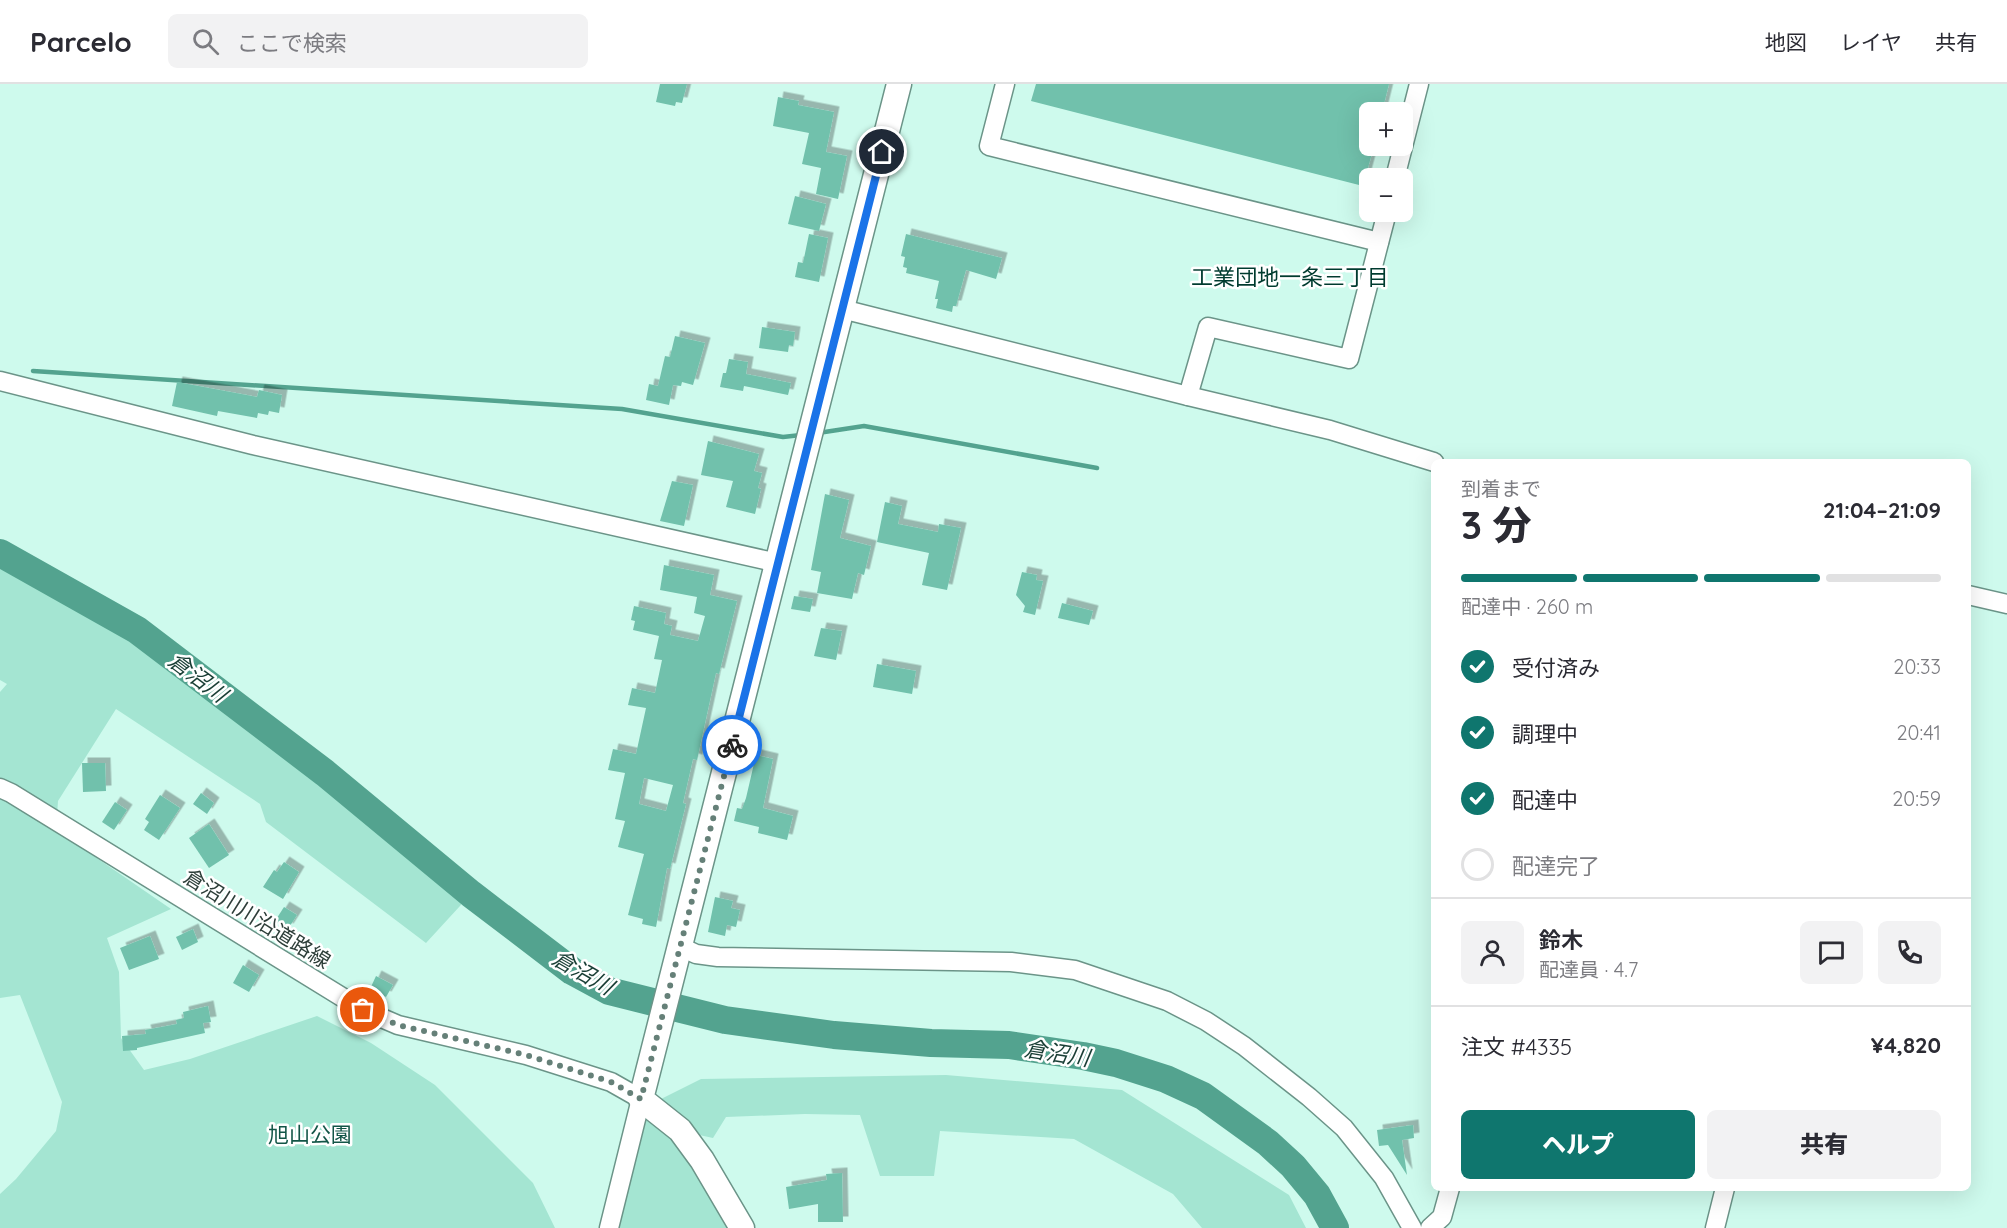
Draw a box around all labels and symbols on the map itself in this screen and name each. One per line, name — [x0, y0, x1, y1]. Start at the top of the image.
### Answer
pin — [856, 126, 907, 177]
district label: 工業団地一条三丁目 — [1191, 263, 1389, 291]
water label: 倉沼川 — [163, 646, 234, 709]
courier — [702, 715, 762, 775]
street label: 倉沼川川沿道路線 — [179, 863, 336, 974]
water label: 倉沼川 — [547, 943, 620, 1002]
pin — [337, 984, 388, 1035]
water label: 倉沼川 — [1022, 1034, 1094, 1072]
park label: 旭山公園 — [268, 1121, 352, 1147]

